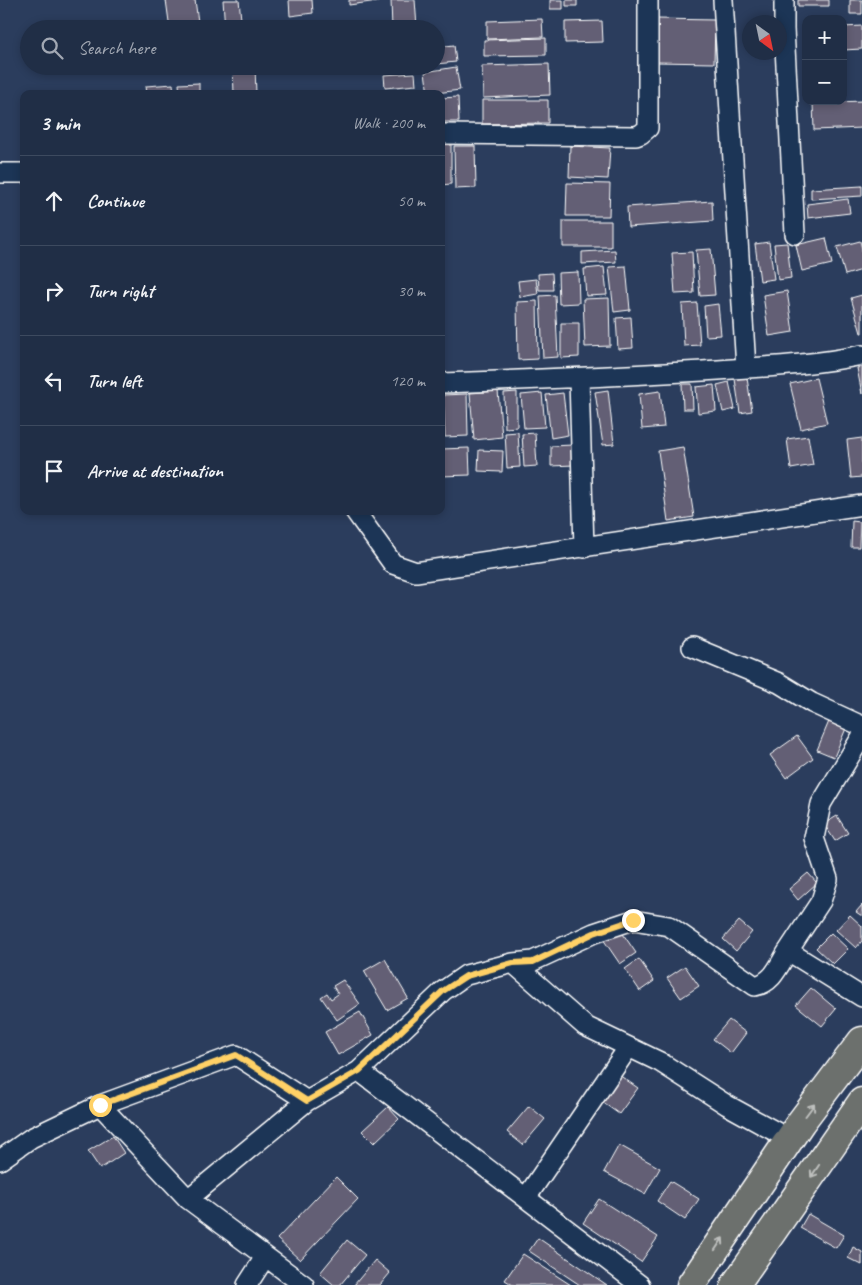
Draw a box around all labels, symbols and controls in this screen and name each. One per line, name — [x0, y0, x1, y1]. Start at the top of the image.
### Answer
north arrow — [742, 15, 787, 60]
map controls — [802, 15, 847, 105]
button: + — [802, 15, 847, 60]
search box — [20, 20, 445, 75]
icon: search — [38, 34, 66, 62]
text: Search here — [78, 36, 155, 60]
button: − — [802, 60, 847, 105]
text: 3 min — [40, 110, 80, 136]
text: Walk · 200 m — [353, 113, 425, 133]
icon: ahead — [40, 187, 68, 215]
text: Continue — [87, 189, 144, 213]
text: 50 m — [398, 191, 425, 211]
icon: right — [40, 277, 68, 305]
text: Turn right — [87, 279, 154, 303]
text: 30 m — [398, 281, 425, 301]
icon: left — [40, 367, 68, 395]
text: Turn left — [87, 369, 142, 393]
text: 120 m — [391, 371, 425, 391]
icon: arrive — [40, 457, 68, 485]
text: Arrive at destination — [87, 459, 223, 483]
route end — [622, 909, 645, 932]
route start — [89, 1094, 112, 1117]
one-way arrow — [805, 1103, 815, 1117]
one-way arrow — [810, 1164, 820, 1178]
one-way arrow — [714, 1238, 724, 1252]

